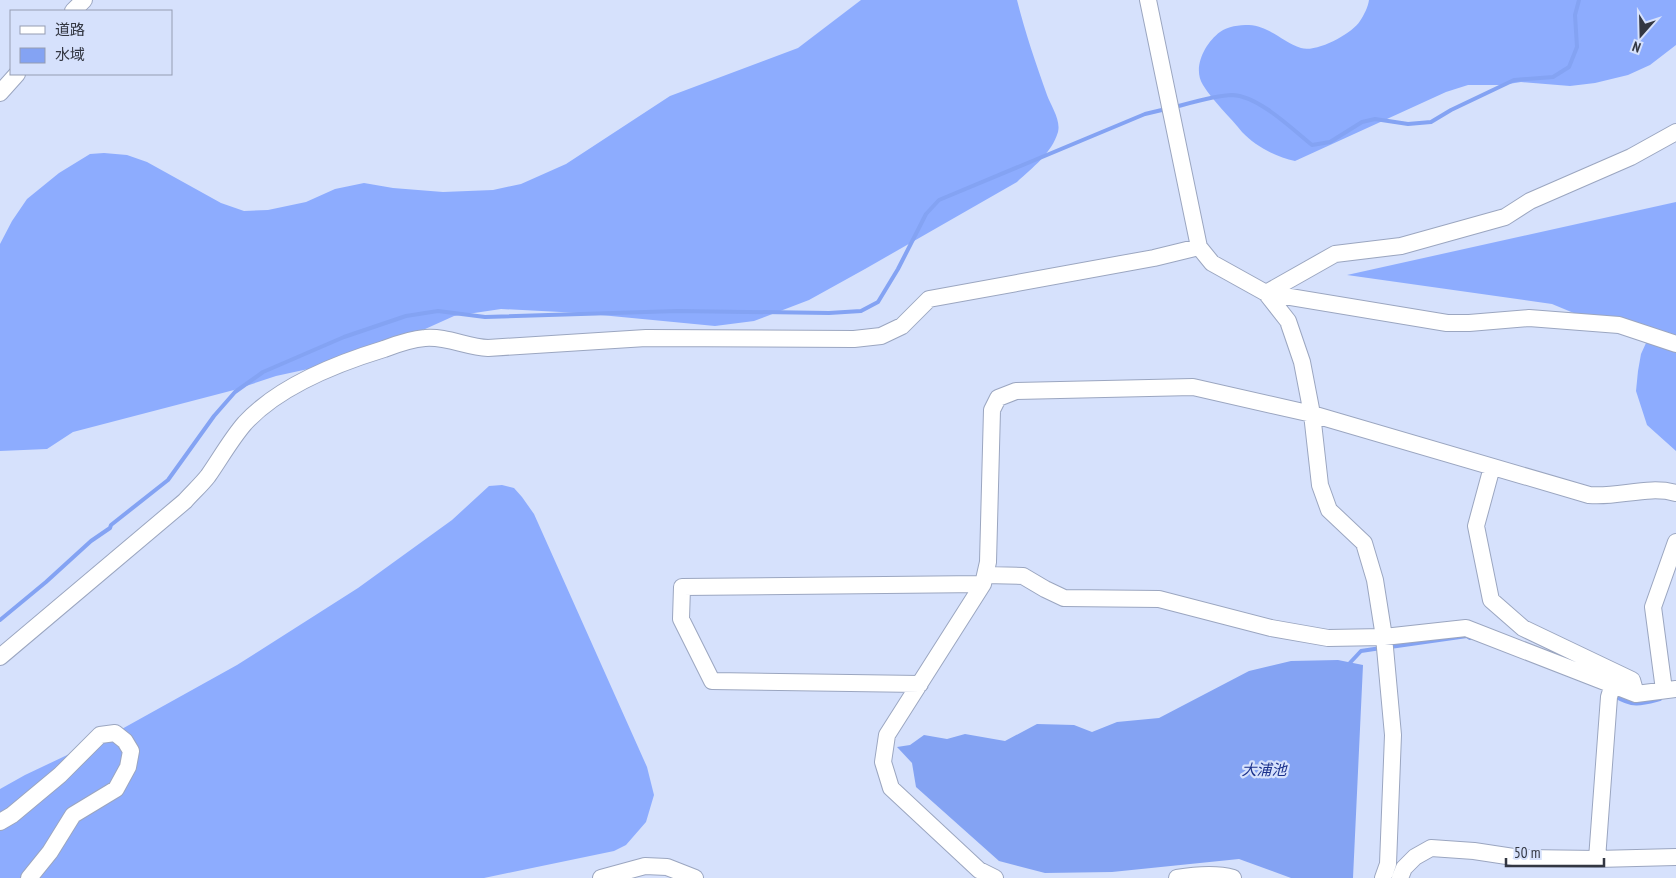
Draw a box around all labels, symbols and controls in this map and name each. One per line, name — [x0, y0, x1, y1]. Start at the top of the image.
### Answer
legend — [10, 10, 172, 75]
north arrow — [1616, 10, 1666, 60]
text: 道路 — [55, 20, 85, 39]
text: N — [1630, 37, 1643, 57]
text: 水域 — [55, 45, 85, 64]
water label: 大浦池 — [1241, 760, 1288, 779]
scale bar — [1506, 836, 1604, 868]
text: 50 m — [1514, 843, 1540, 862]

